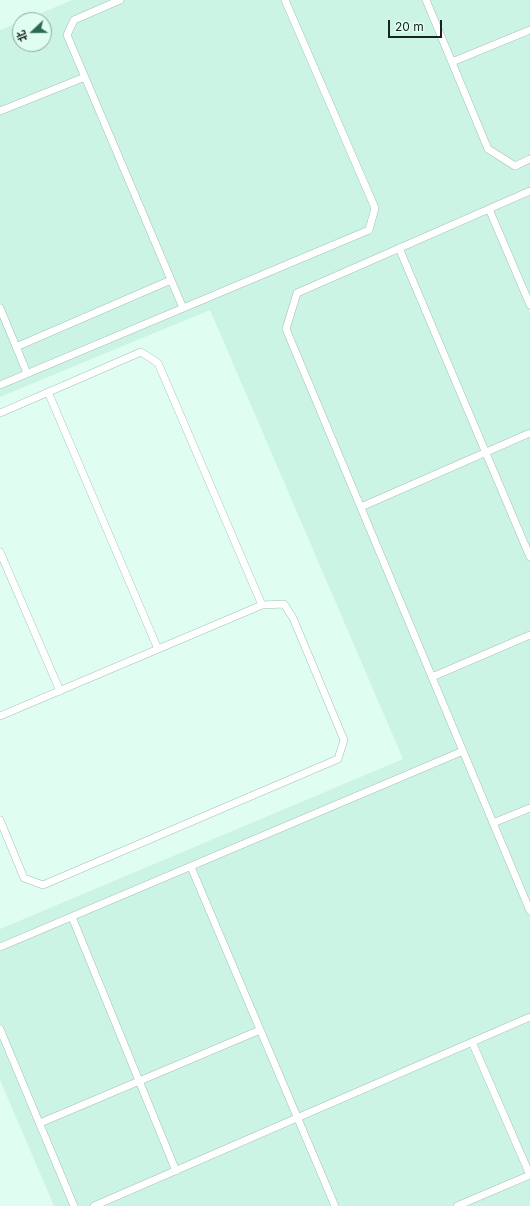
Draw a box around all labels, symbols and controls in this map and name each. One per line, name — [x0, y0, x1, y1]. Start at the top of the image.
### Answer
north arrow — [12, 12, 52, 52]
scale bar — [390, 12, 444, 38]
text: 20 m — [395, 19, 424, 34]
text: 北 — [13, 28, 30, 44]

